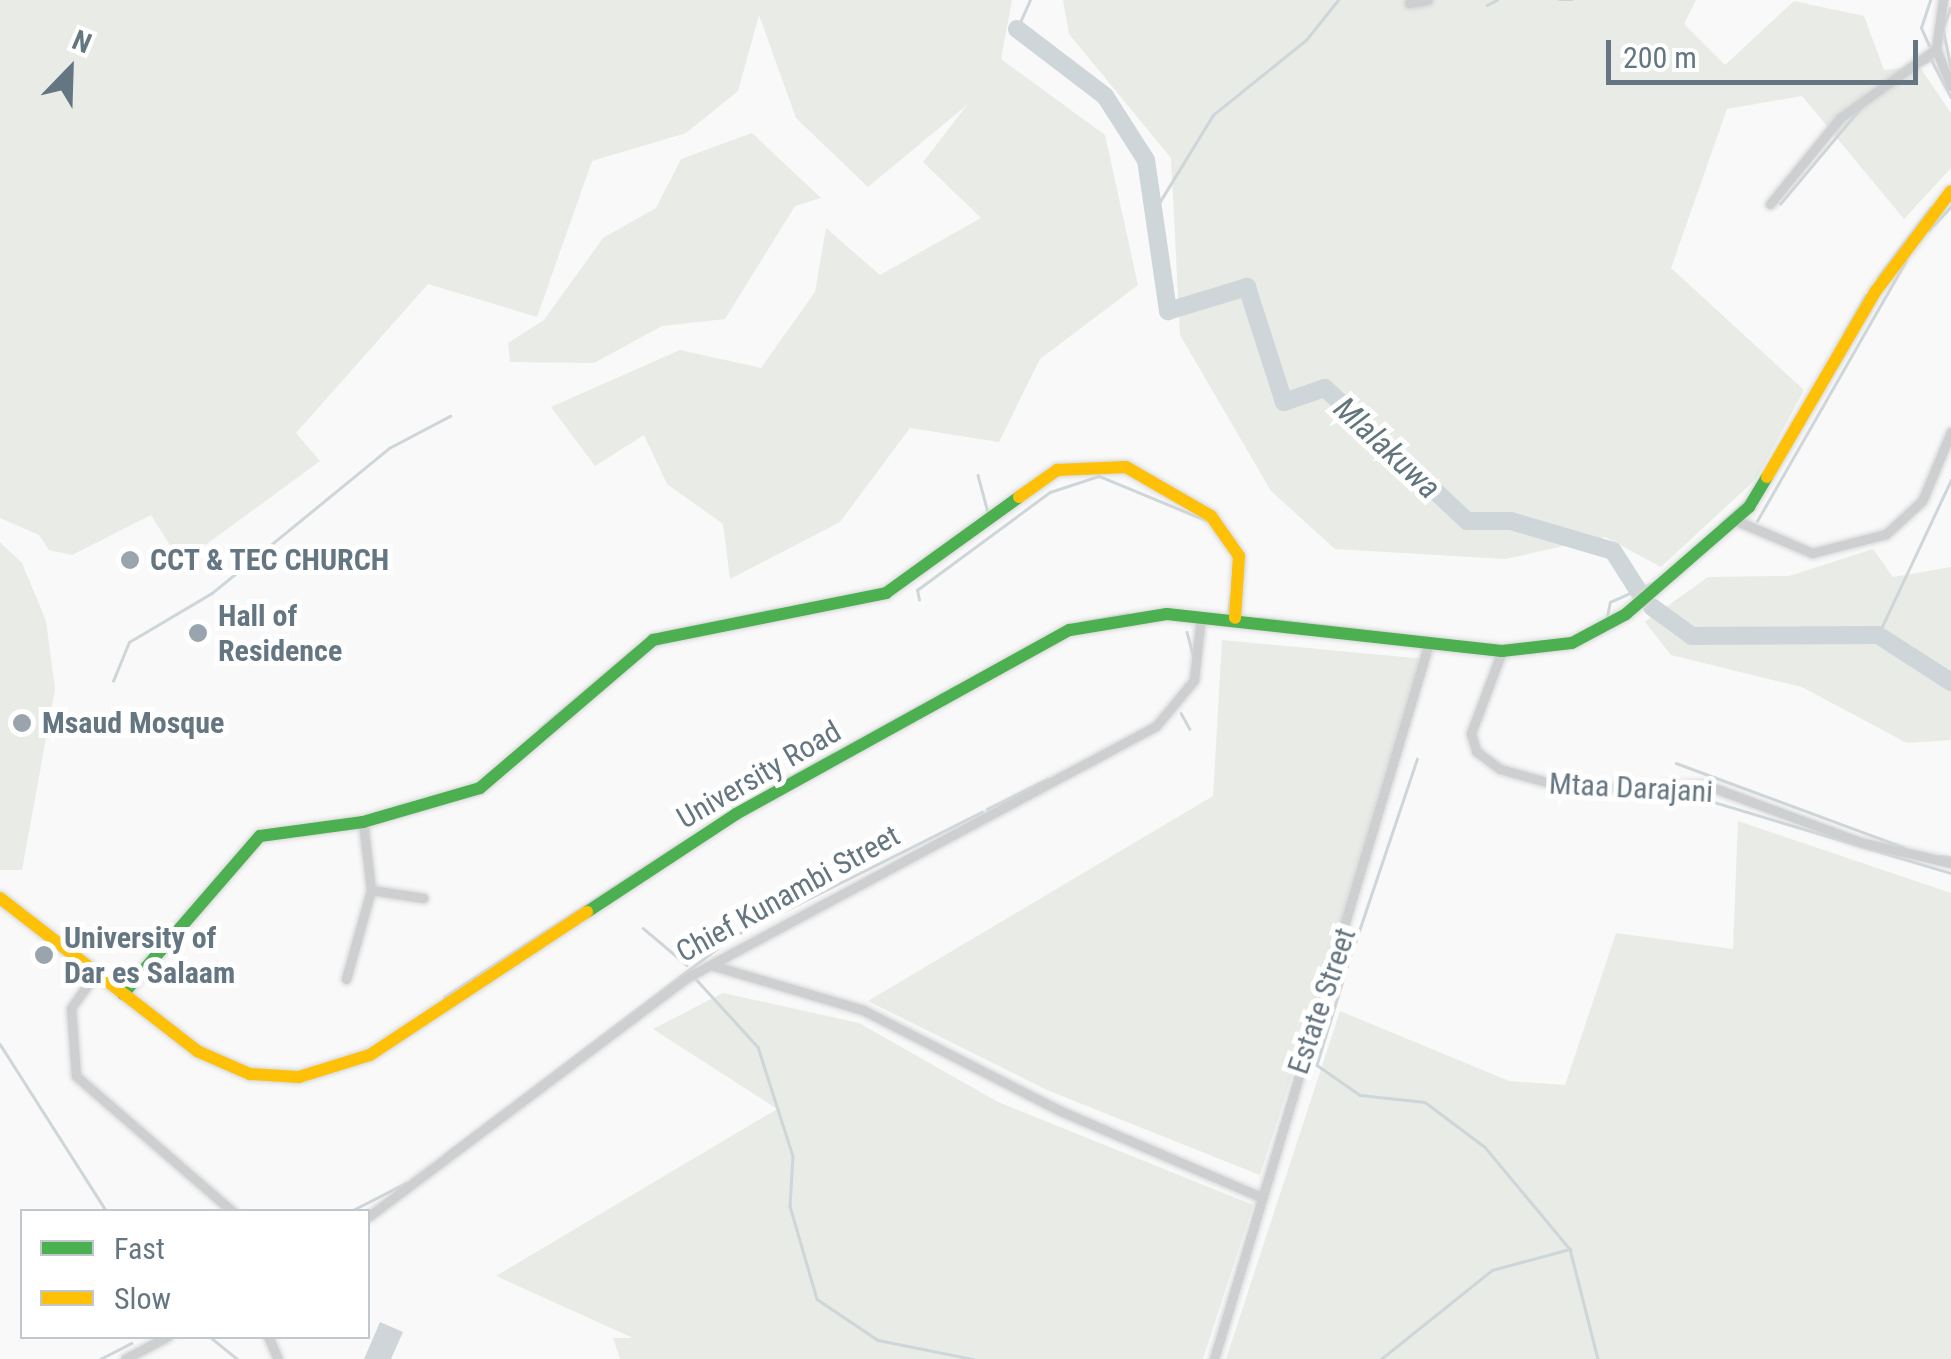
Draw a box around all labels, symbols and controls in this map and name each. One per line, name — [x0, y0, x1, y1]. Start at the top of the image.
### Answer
north arrow — [20, 20, 120, 120]
scale bar — [1611, 20, 1924, 82]
text: N — [68, 23, 96, 60]
text: 200 m — [1623, 40, 1697, 75]
water label: Mlalakuwa — [1326, 389, 1448, 507]
place label: CCT & TEC CHURCH — [150, 542, 391, 578]
marker: CCT & TEC CHURCH — [119, 549, 141, 571]
place label: Hall of Residence — [218, 598, 342, 668]
marker: Hall of Residence — [187, 622, 209, 644]
place label: Msaud Mosque — [42, 705, 224, 741]
marker: Msaud Mosque — [11, 712, 33, 734]
street label: University Road — [671, 714, 847, 836]
street label: Mtaa Darajani — [1548, 766, 1714, 810]
street label: Chief Kunambi Street — [670, 818, 906, 970]
place label: University of Dar es Salaam — [64, 920, 235, 990]
street label: Estate Street — [1280, 923, 1364, 1079]
marker: University of Dar es Salaam — [33, 944, 55, 966]
legend — [20, 1209, 370, 1339]
text: Fast — [114, 1231, 165, 1266]
text: Slow — [114, 1281, 171, 1316]

